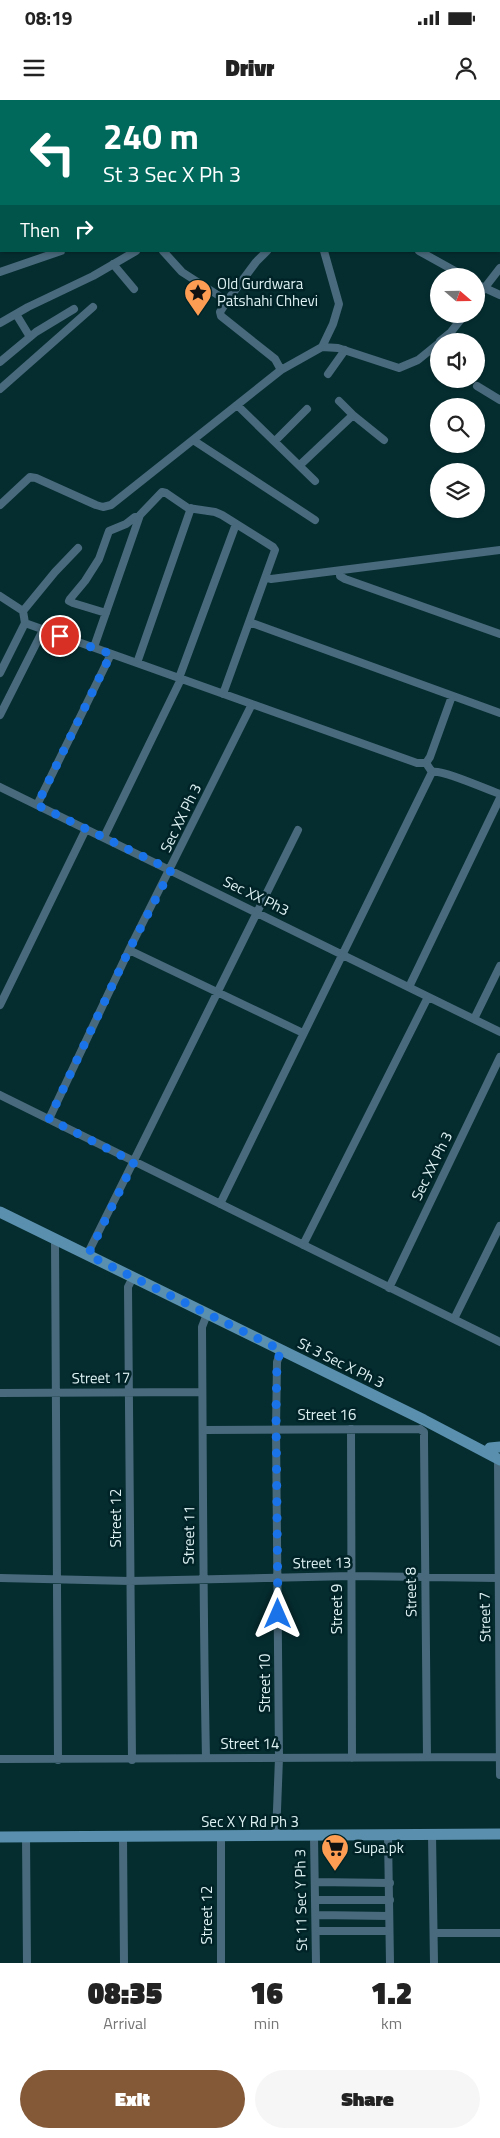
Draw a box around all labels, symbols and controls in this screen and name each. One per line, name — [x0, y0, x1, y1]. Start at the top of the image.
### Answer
text: 08:19 — [25, 3, 72, 32]
text: Drivr — [226, 51, 274, 85]
icon: menu — [20, 54, 48, 82]
icon: person — [452, 54, 480, 82]
text: 240 m — [103, 109, 199, 163]
icon: left — [20, 120, 85, 185]
text: St 3 Sec X Ph 3 — [103, 157, 241, 191]
text: Then — [20, 215, 60, 244]
icon: right — [70, 215, 98, 243]
north arrow — [430, 268, 485, 322]
map controls — [430, 268, 485, 518]
place label: Old Gurdwara Patshahi Chhevi — [217, 272, 318, 312]
place icon: Old Gurdwara Patshahi Chhevi — [183, 278, 213, 317]
button: sound — [430, 333, 485, 388]
button: search — [430, 398, 485, 453]
button: layers — [430, 463, 485, 518]
pin — [39, 615, 81, 657]
icon: arrive — [46, 622, 74, 650]
street label: Sec XX Ph 3 — [154, 779, 207, 856]
street label: Sec XX Ph3 — [219, 870, 293, 921]
street label: Sec XX Ph 3 — [405, 1127, 458, 1204]
street label: St 3 Sec X Ph 3 — [294, 1332, 389, 1394]
street label: Street 17 — [71, 1365, 131, 1390]
street label: Street 16 — [298, 1403, 356, 1426]
street label: Street 12 — [104, 1489, 127, 1547]
street label: Street 11 — [176, 1505, 201, 1565]
street label: Street 13 — [292, 1550, 352, 1575]
street label: Street 8 — [399, 1567, 422, 1617]
street label: Street 9 — [325, 1584, 348, 1634]
position arrow — [251, 1587, 303, 1639]
street label: Street 7 — [473, 1592, 496, 1642]
street label: Street 10 — [253, 1654, 276, 1712]
street label: Street 14 — [221, 1732, 279, 1755]
street label: Sec X Y Rd Ph 3 — [201, 1810, 299, 1833]
supermarket icon: Supa.pk — [320, 1833, 350, 1872]
place label: Supa.pk — [354, 1836, 404, 1859]
street label: St 11 Sec Y Ph 3 — [288, 1849, 313, 1951]
street label: Street 12 — [195, 1886, 218, 1944]
text: 08:35 — [88, 1970, 162, 2016]
text: 16 — [250, 1970, 283, 2016]
text: 1.2 — [371, 1970, 412, 2016]
text: Arrival — [103, 2011, 147, 2035]
text: min — [254, 2011, 279, 2035]
text: km — [381, 2011, 402, 2035]
button: Exit — [20, 2070, 245, 2128]
button: Share — [255, 2070, 480, 2128]

